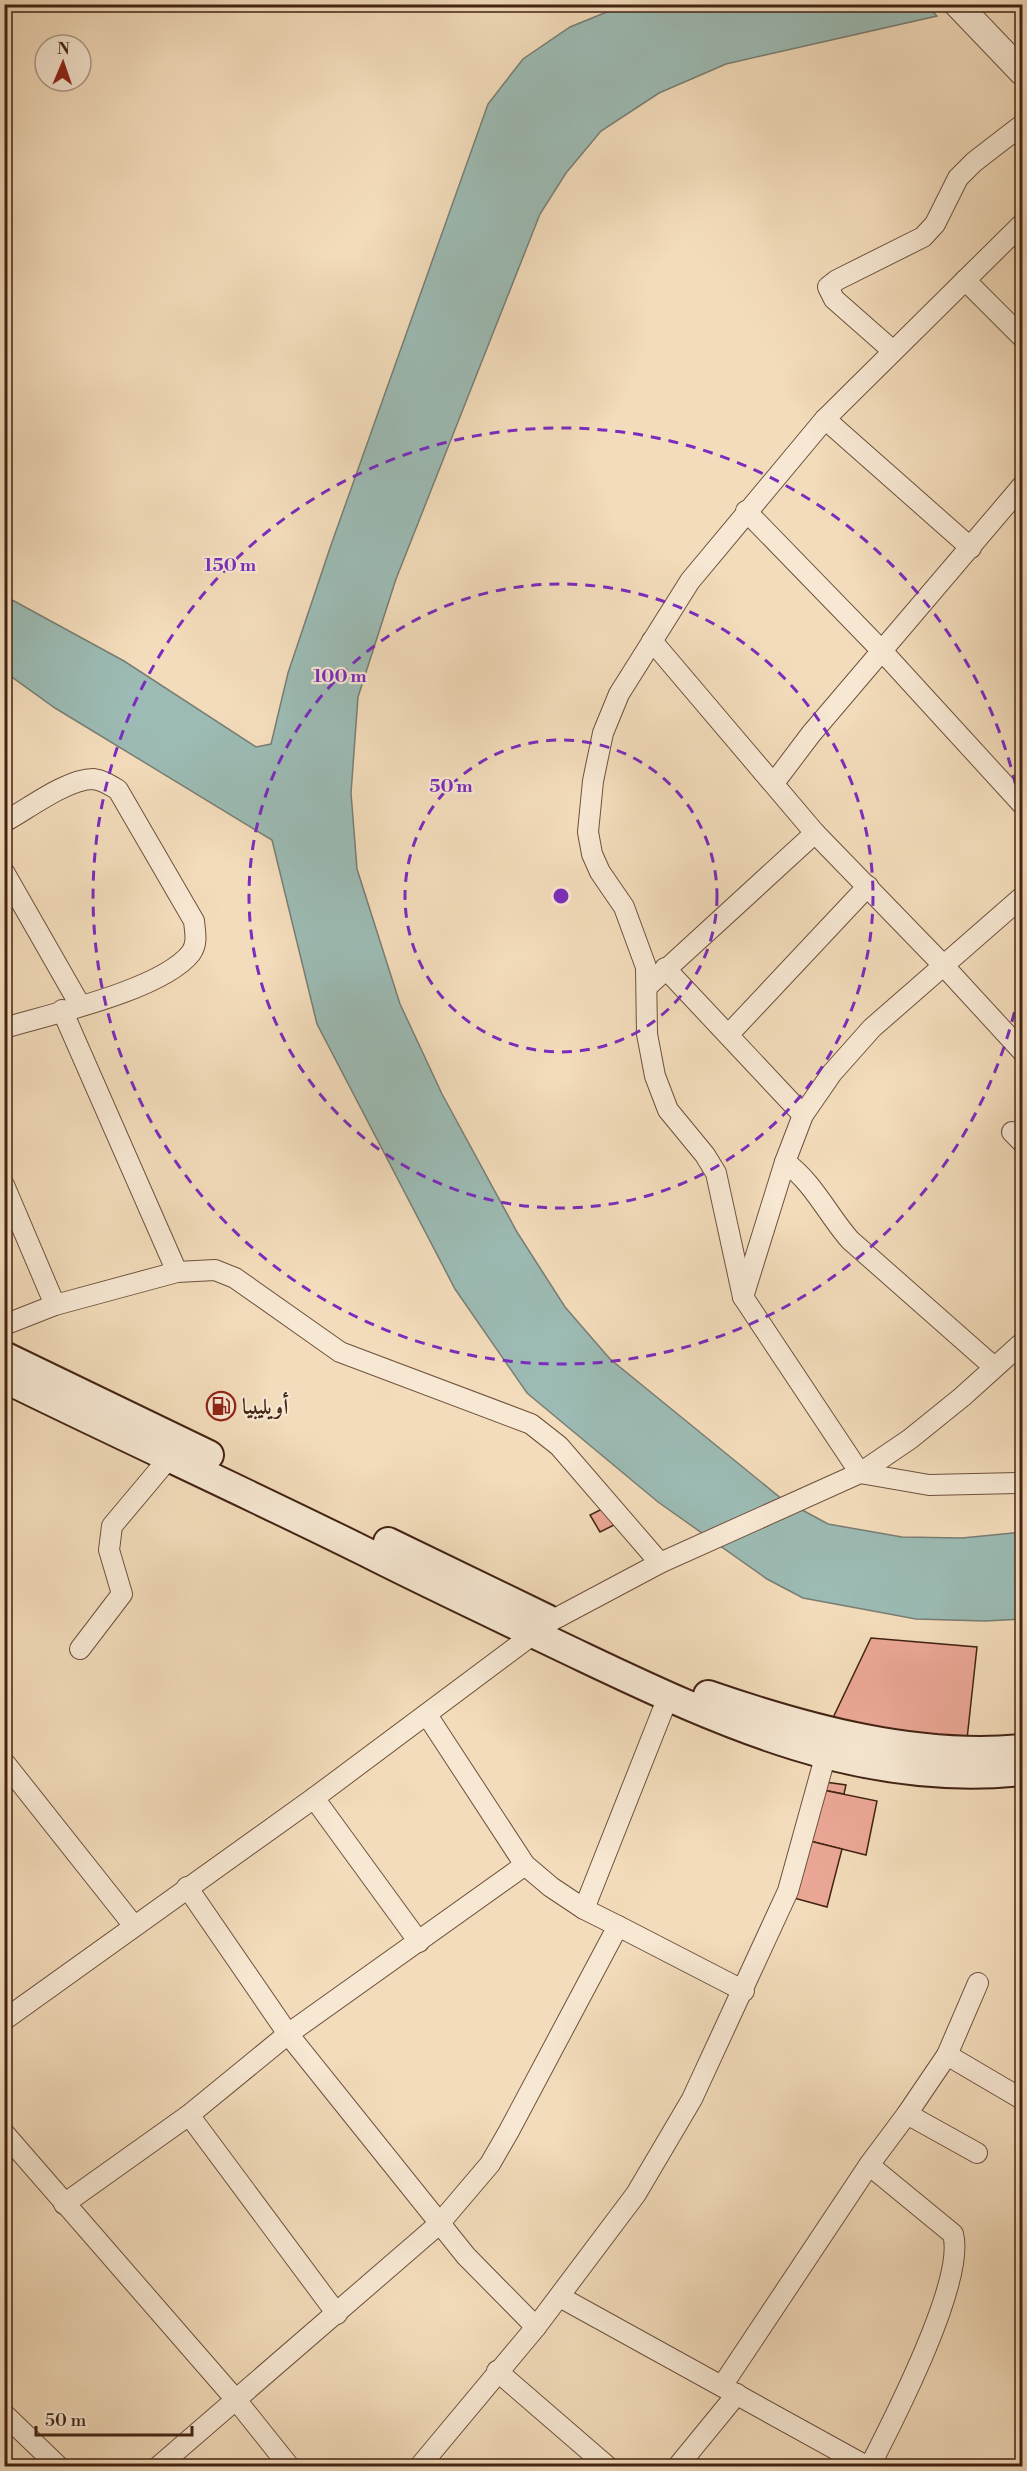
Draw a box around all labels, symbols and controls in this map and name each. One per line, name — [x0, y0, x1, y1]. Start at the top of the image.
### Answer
north arrow — [33, 33, 93, 93]
text: N — [57, 39, 71, 59]
text: 150 m — [204, 554, 257, 577]
text: 100 m — [313, 665, 367, 688]
text: 50 m — [429, 775, 473, 798]
centre of rings — [551, 886, 571, 906]
fuel station icon: أويليبيا — [205, 1390, 237, 1422]
place label: أويليبيا — [242, 1391, 289, 1421]
scale bar — [36, 2399, 192, 2437]
text: 50 m — [45, 2409, 87, 2432]

